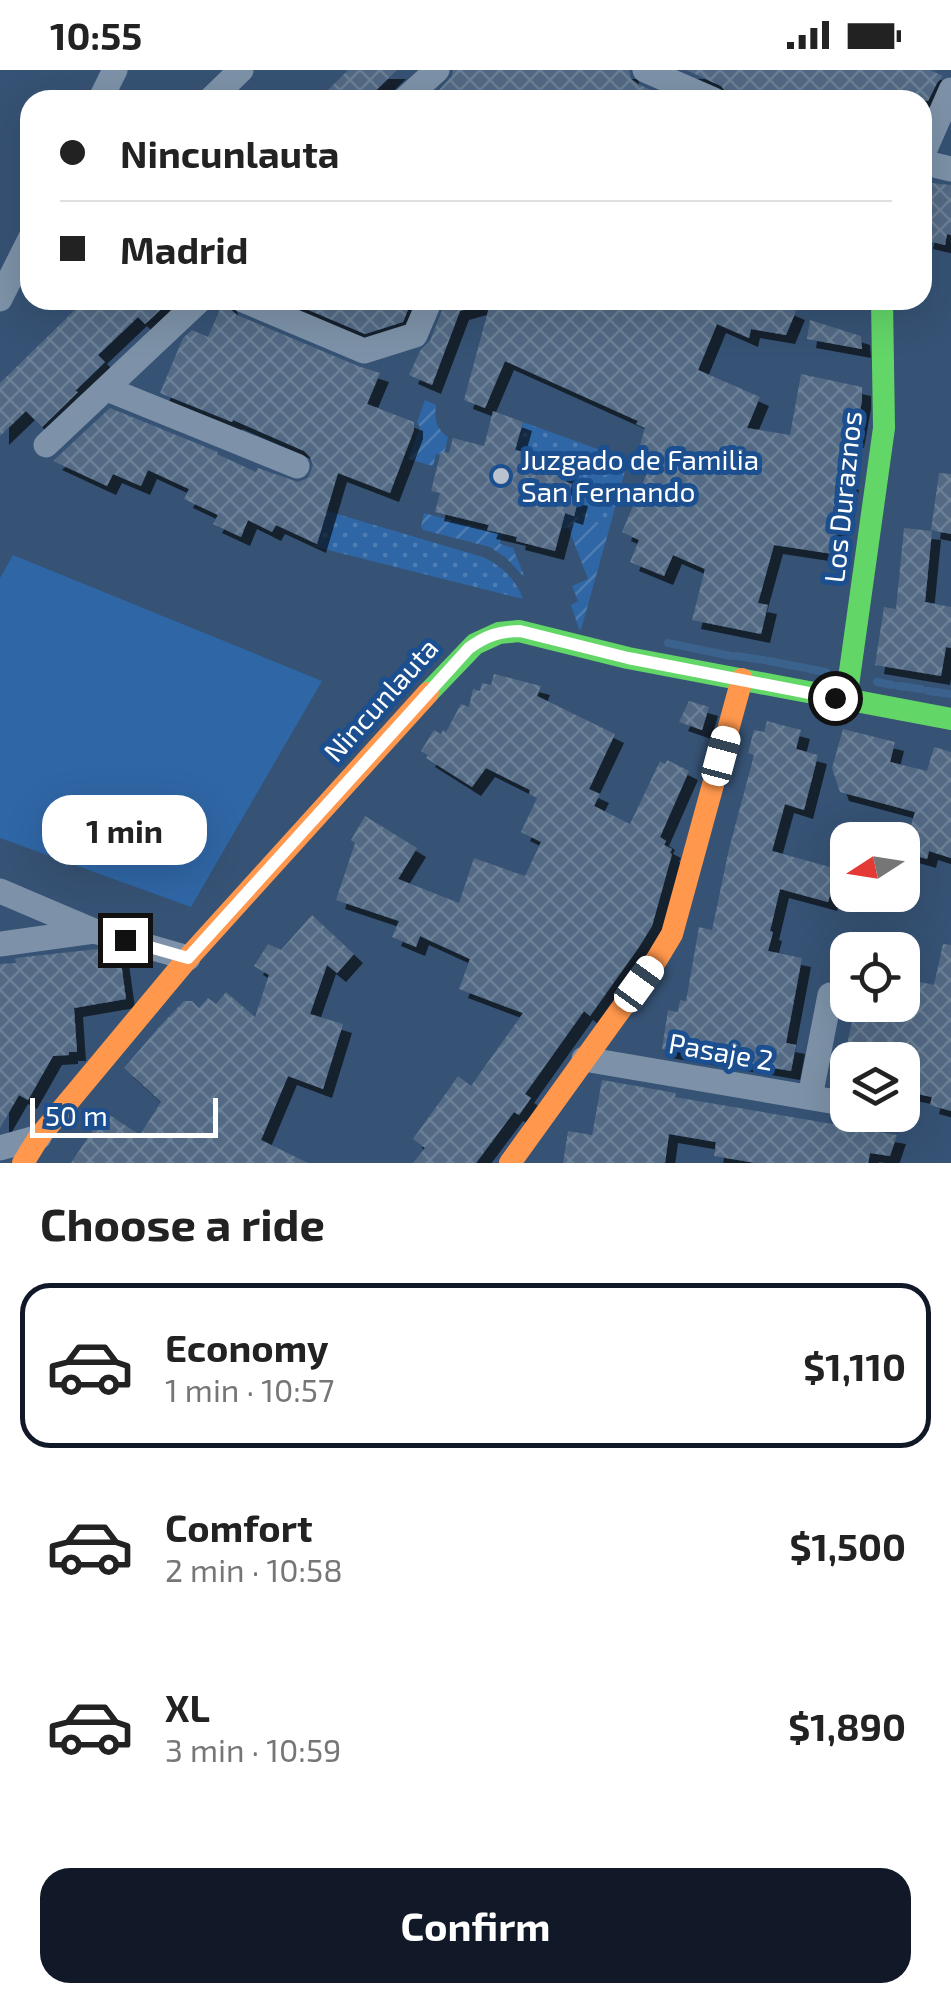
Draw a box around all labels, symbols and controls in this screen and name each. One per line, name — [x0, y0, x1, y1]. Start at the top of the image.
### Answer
text: 10:55 — [50, 12, 142, 58]
text: Nincunlauta — [120, 130, 339, 176]
text: Madrid — [120, 226, 249, 272]
street label: Los Duraznos — [816, 409, 868, 584]
place label: Juzgado de Familia San Fernando — [521, 442, 759, 508]
marker: Juzgado de Familia San Fernando — [490, 465, 512, 487]
street label: Nincunlauta — [316, 631, 445, 768]
route start — [813, 676, 858, 721]
car — [699, 723, 743, 789]
callout: 1 min — [42, 795, 208, 865]
text: 1 min — [86, 811, 163, 849]
north arrow — [830, 822, 920, 912]
map controls — [830, 822, 920, 1132]
route end — [103, 918, 148, 963]
button: locate — [830, 932, 920, 1022]
car — [609, 951, 669, 1017]
street label: Pasaje 2 — [666, 1025, 776, 1077]
button: layers — [830, 1042, 920, 1132]
scale bar — [30, 1093, 218, 1138]
text: 50 m — [45, 1098, 108, 1132]
text: Choose a ride — [40, 1196, 325, 1250]
icon: car — [45, 1321, 135, 1411]
text: Economy — [165, 1324, 329, 1370]
text: $1,110 — [803, 1343, 906, 1389]
text: 1 min · 10:57 — [165, 1370, 334, 1408]
icon: car — [45, 1501, 135, 1591]
text: Comfort — [165, 1504, 313, 1550]
text: $1,500 — [789, 1523, 906, 1569]
text: 2 min · 10:58 — [165, 1550, 343, 1588]
icon: car — [45, 1681, 135, 1771]
text: XL — [165, 1684, 210, 1730]
text: $1,890 — [788, 1703, 906, 1749]
text: 3 min · 10:59 — [165, 1730, 341, 1768]
button: Confirm — [40, 1868, 911, 1983]

